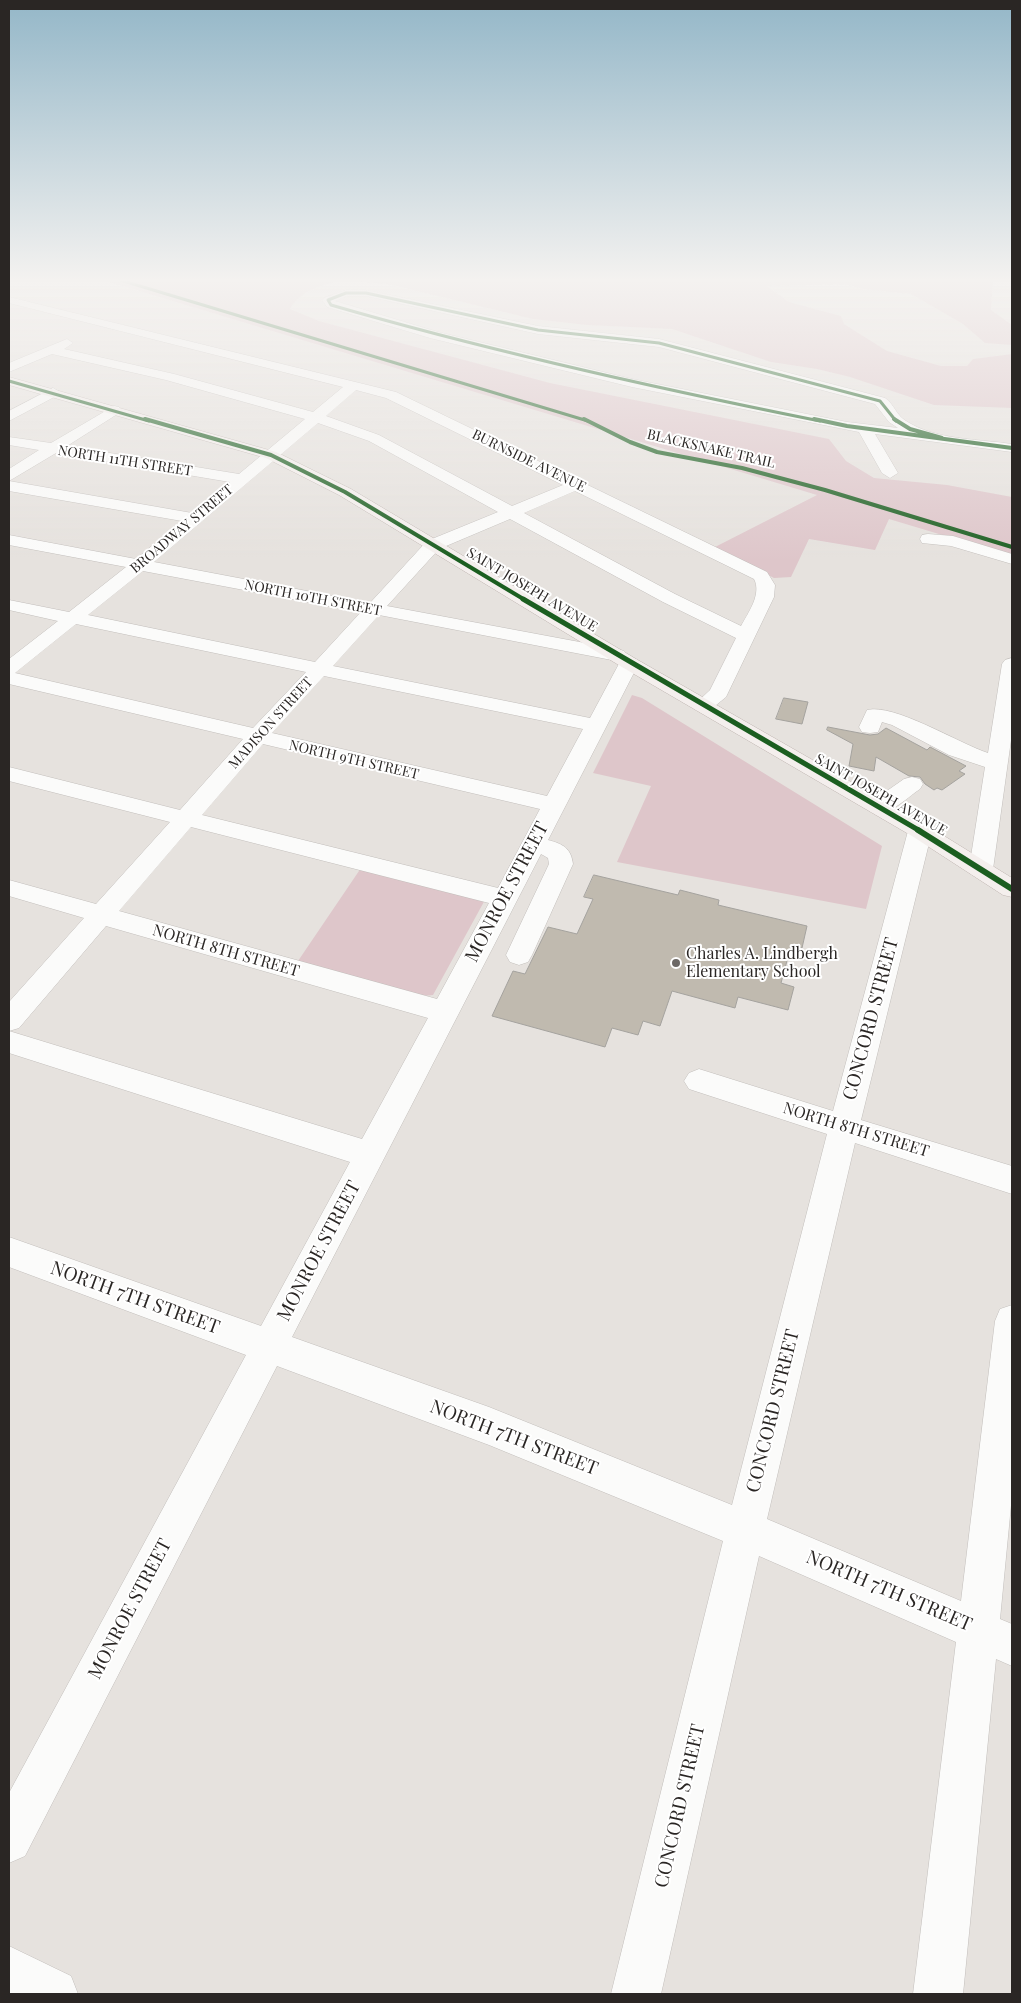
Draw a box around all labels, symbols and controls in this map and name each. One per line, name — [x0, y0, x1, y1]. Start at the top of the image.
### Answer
street label: BURNSIDE AVENUE — [469, 426, 589, 496]
street label: BLACKSNAKE TRAIL — [645, 426, 777, 472]
street label: NORTH 11TH STREET — [57, 442, 193, 480]
street label: BROADWAY STREET — [127, 481, 237, 577]
street label: SAINT JOSEPH AVENUE — [464, 544, 600, 636]
street label: NORTH 10TH STREET — [243, 576, 383, 620]
street label: MADISON STREET — [225, 674, 317, 772]
street label: NORTH 9TH STREET — [287, 737, 421, 783]
street label: SAINT JOSEPH AVENUE — [812, 750, 950, 840]
street label: MONROE STREET — [460, 818, 554, 966]
street label: NORTH 8TH STREET — [150, 921, 302, 981]
street label: CONCORD STREET — [838, 935, 904, 1103]
place label: Charles A. Lindbergh Elementary School — [686, 944, 838, 982]
marker: Charles A. Lindbergh Elementary School — [670, 957, 682, 969]
street label: NORTH 8TH STREET — [781, 1099, 931, 1161]
street label: MONROE STREET — [272, 1177, 366, 1325]
street label: NORTH 7TH STREET — [47, 1257, 223, 1339]
street label: CONCORD STREET — [742, 1327, 804, 1495]
street label: NORTH 7TH STREET — [427, 1395, 601, 1481]
street label: MONROE STREET — [83, 1535, 177, 1683]
street label: NORTH 7TH STREET — [803, 1546, 975, 1636]
street label: CONCORD STREET — [650, 1722, 710, 1890]

